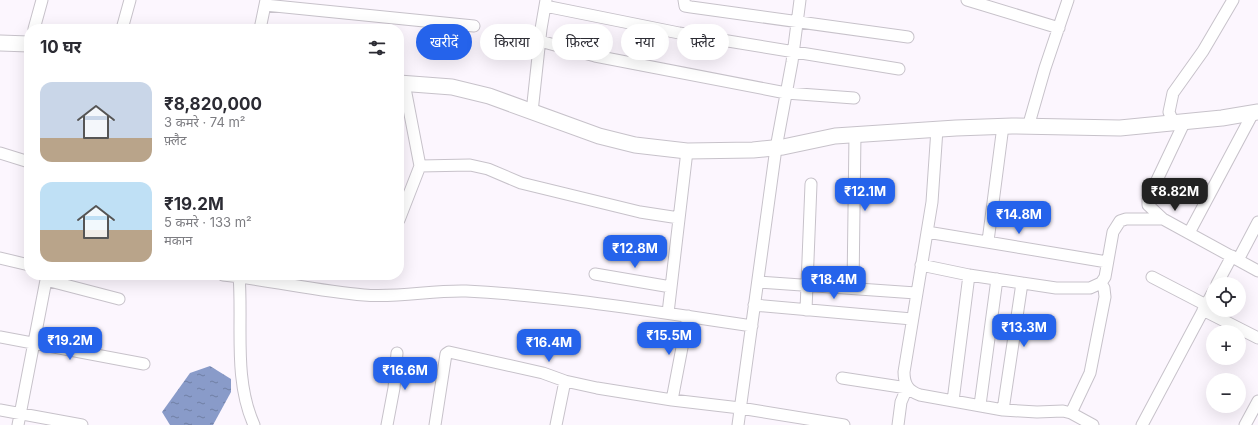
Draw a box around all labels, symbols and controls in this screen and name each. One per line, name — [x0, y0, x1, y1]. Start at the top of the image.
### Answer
chip: खरीदें — [416, 24, 472, 60]
chip: किराया — [480, 24, 544, 60]
chip: फ़िल्टर — [552, 24, 613, 60]
chip: नया — [621, 24, 669, 60]
chip: फ़्लैट — [677, 24, 729, 60]
text: 10 घर — [40, 37, 81, 57]
icon: filters — [366, 37, 388, 59]
text: ₹8,820,000 — [164, 94, 262, 114]
icon: home — [72, 98, 120, 146]
text: 3 कमरे · 74 m² — [164, 114, 246, 130]
text: फ़्लैट — [164, 132, 187, 148]
pin: ₹12.1M — [832, 178, 898, 212]
pin: ₹8.82M — [1142, 178, 1208, 212]
text: ₹12.1M — [844, 183, 886, 199]
text: ₹8.82M — [1151, 183, 1199, 199]
text: ₹19.2M — [164, 194, 224, 214]
icon: home — [72, 198, 120, 246]
pin: ₹14.8M — [986, 201, 1052, 235]
text: ₹14.8M — [996, 206, 1042, 222]
text: 5 कमरे · 133 m² — [164, 214, 252, 230]
text: मकान — [164, 232, 192, 248]
pin: ₹12.8M — [602, 235, 668, 269]
text: ₹12.8M — [612, 240, 658, 256]
pin: ₹18.4M — [801, 266, 867, 300]
text: ₹18.4M — [811, 271, 857, 287]
map controls — [1206, 277, 1246, 413]
button: locate — [1206, 277, 1246, 317]
pin: ₹13.3M — [991, 314, 1057, 348]
text: ₹13.3M — [1001, 319, 1047, 335]
pin: ₹15.5M — [636, 322, 702, 356]
button: + — [1206, 325, 1246, 365]
pin: ₹19.2M — [37, 327, 103, 361]
text: ₹15.5M — [646, 327, 692, 343]
pin: ₹16.4M — [516, 329, 582, 363]
text: ₹19.2M — [47, 332, 93, 348]
text: ₹16.4M — [526, 334, 572, 350]
pin: ₹16.6M — [372, 357, 438, 391]
text: ₹16.6M — [382, 362, 428, 378]
button: − — [1206, 373, 1246, 413]

